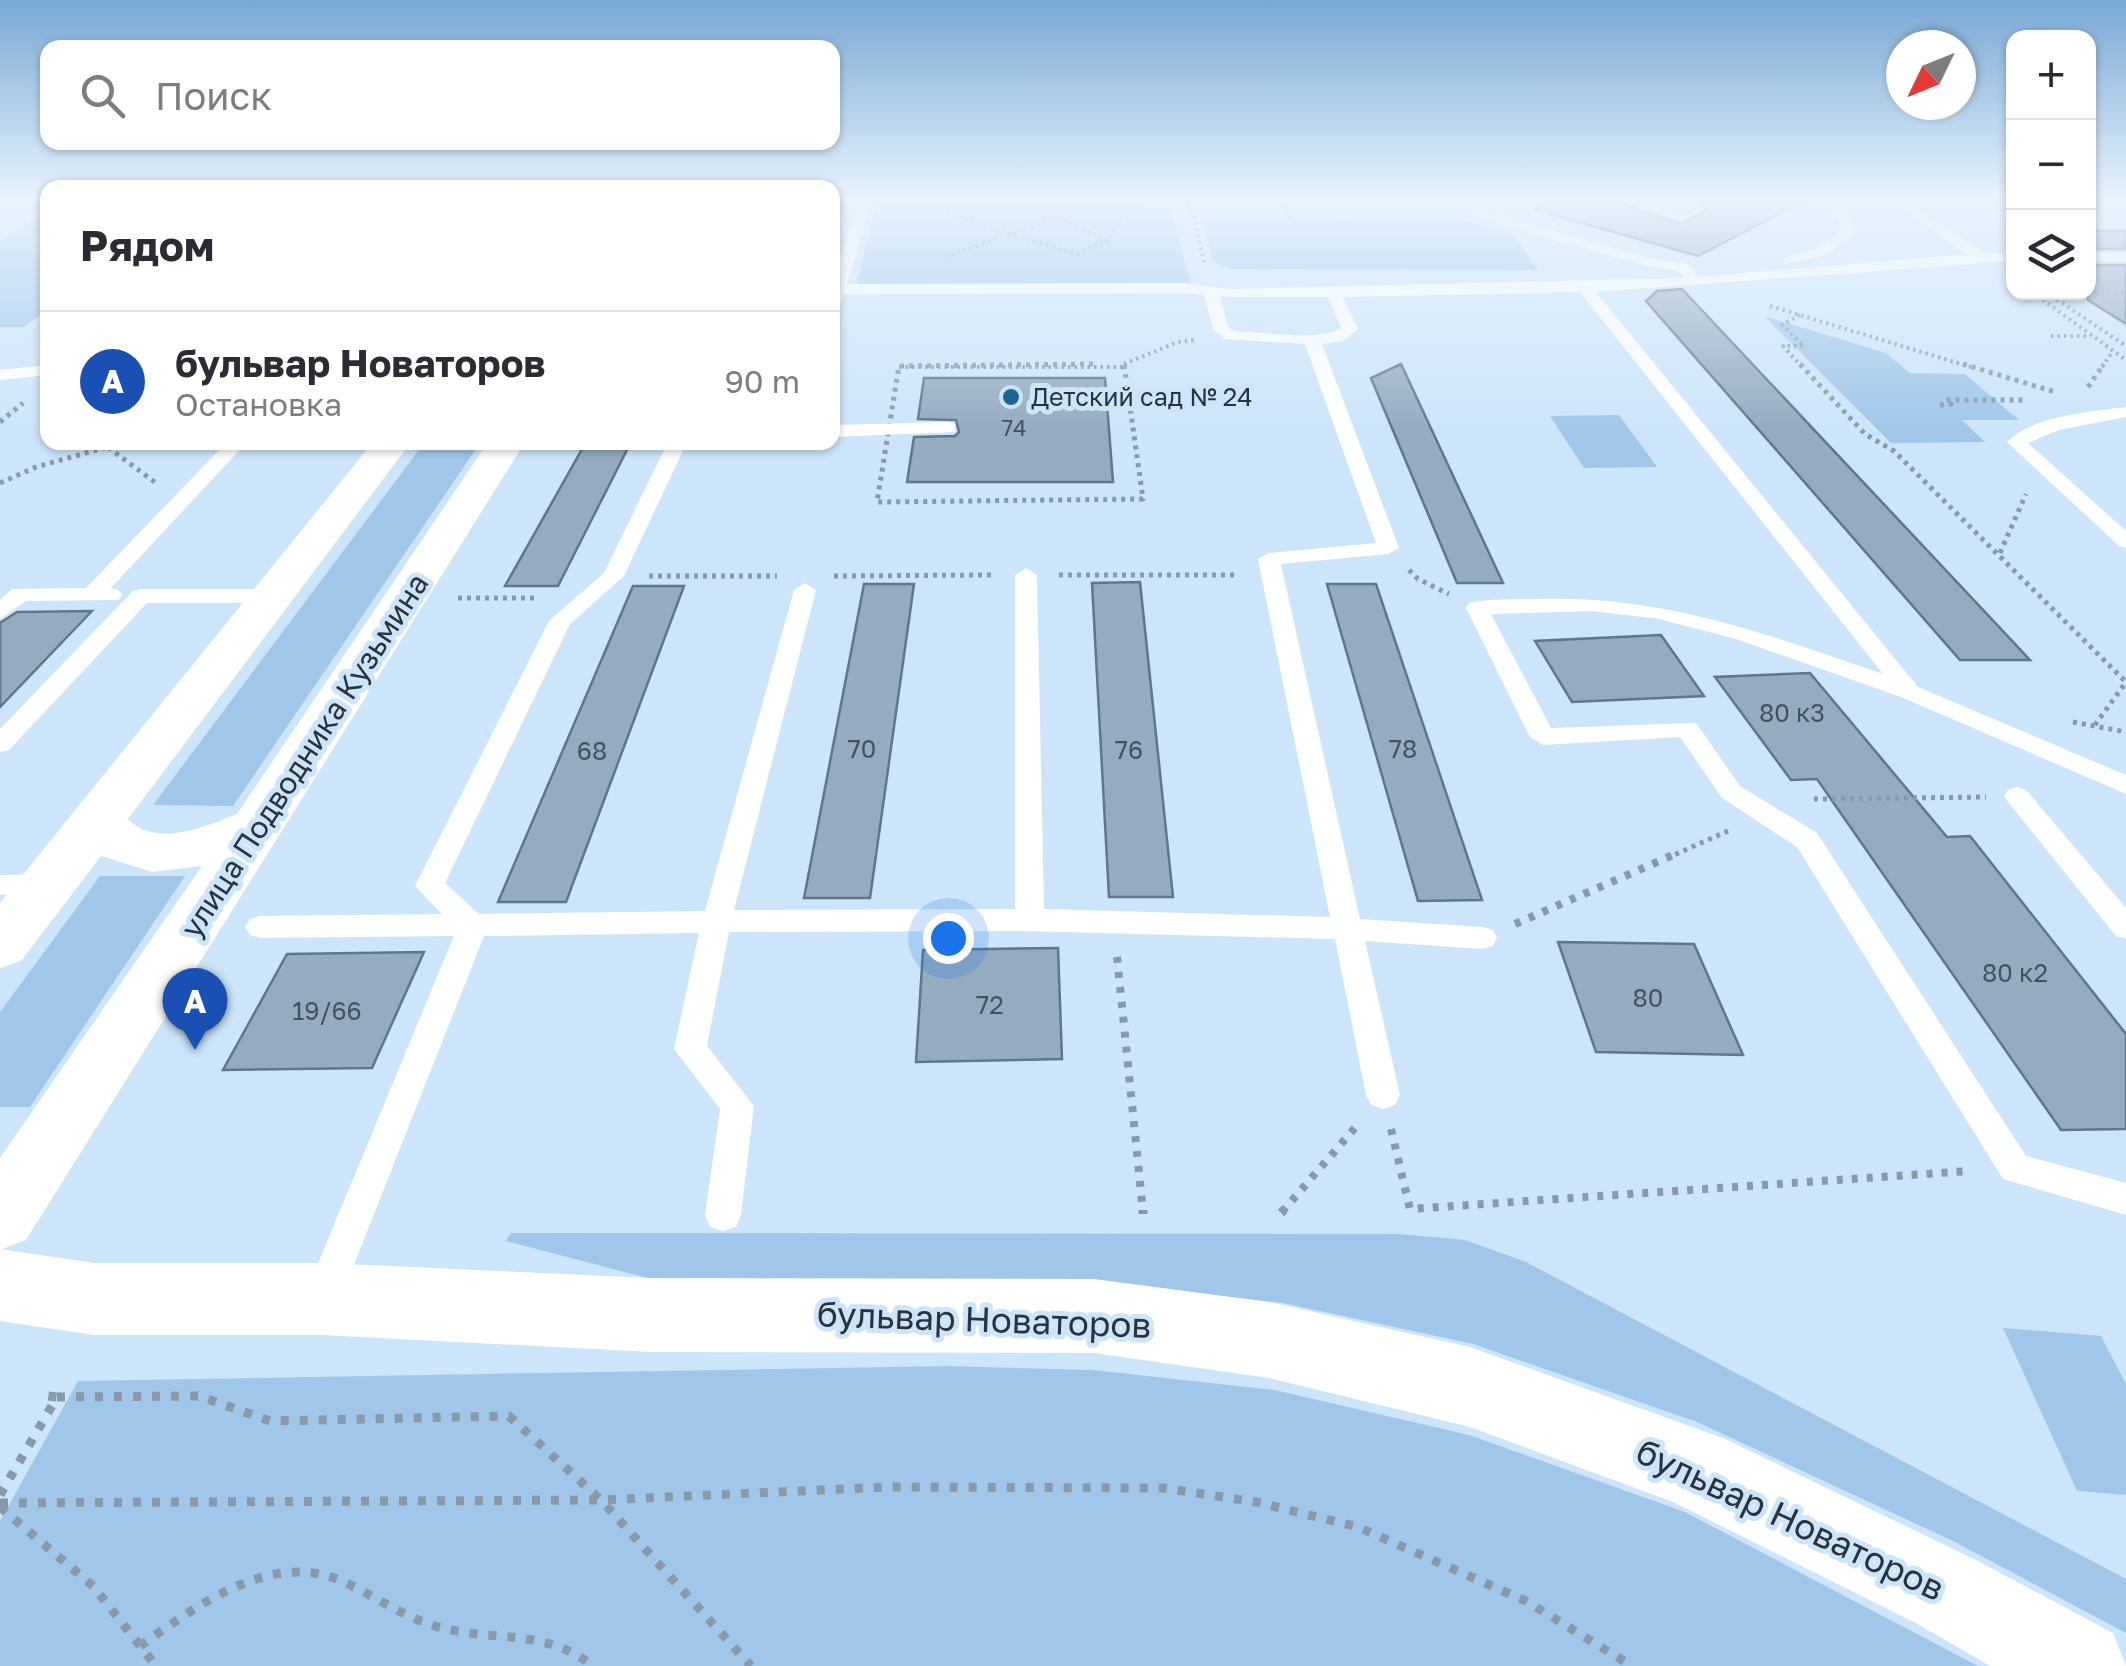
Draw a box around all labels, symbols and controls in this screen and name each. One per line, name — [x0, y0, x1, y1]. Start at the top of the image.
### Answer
north arrow — [1886, 30, 1976, 120]
map controls — [2006, 30, 2096, 300]
button: + — [2006, 30, 2096, 120]
search box — [40, 40, 840, 150]
icon: search — [75, 68, 130, 123]
text: Поиск — [155, 73, 272, 118]
button: − — [2006, 120, 2096, 210]
button: layers — [2006, 210, 2096, 300]
text: Рядом — [80, 220, 214, 270]
text: бульвар Новаторов — [175, 340, 546, 385]
text: A — [101, 362, 124, 400]
text: 90 m — [724, 362, 800, 400]
place label: Детский сад № 24 — [1031, 381, 1253, 412]
text: Остановка — [175, 385, 342, 423]
marker: Детский сад № 24 — [1000, 386, 1022, 408]
house number: 74 — [1001, 414, 1027, 441]
street label: улица Подводника Кузьмина — [173, 567, 436, 944]
house number: 80 к3 — [1759, 697, 1825, 728]
house number: 70 — [848, 733, 876, 764]
house number: 78 — [1389, 733, 1417, 764]
house number: 76 — [1115, 734, 1143, 765]
house number: 68 — [577, 735, 607, 766]
your location — [923, 913, 974, 964]
house number: 80 к2 — [1982, 957, 2048, 988]
pin: A — [162, 968, 228, 1050]
house number: 80 — [1633, 982, 1663, 1013]
house number: 72 — [976, 989, 1004, 1020]
house number: 19/66 — [292, 995, 362, 1026]
street label: бульвар Новаторов — [816, 1292, 1152, 1346]
street label: бульвар Новаторов — [1630, 1429, 1951, 1609]

